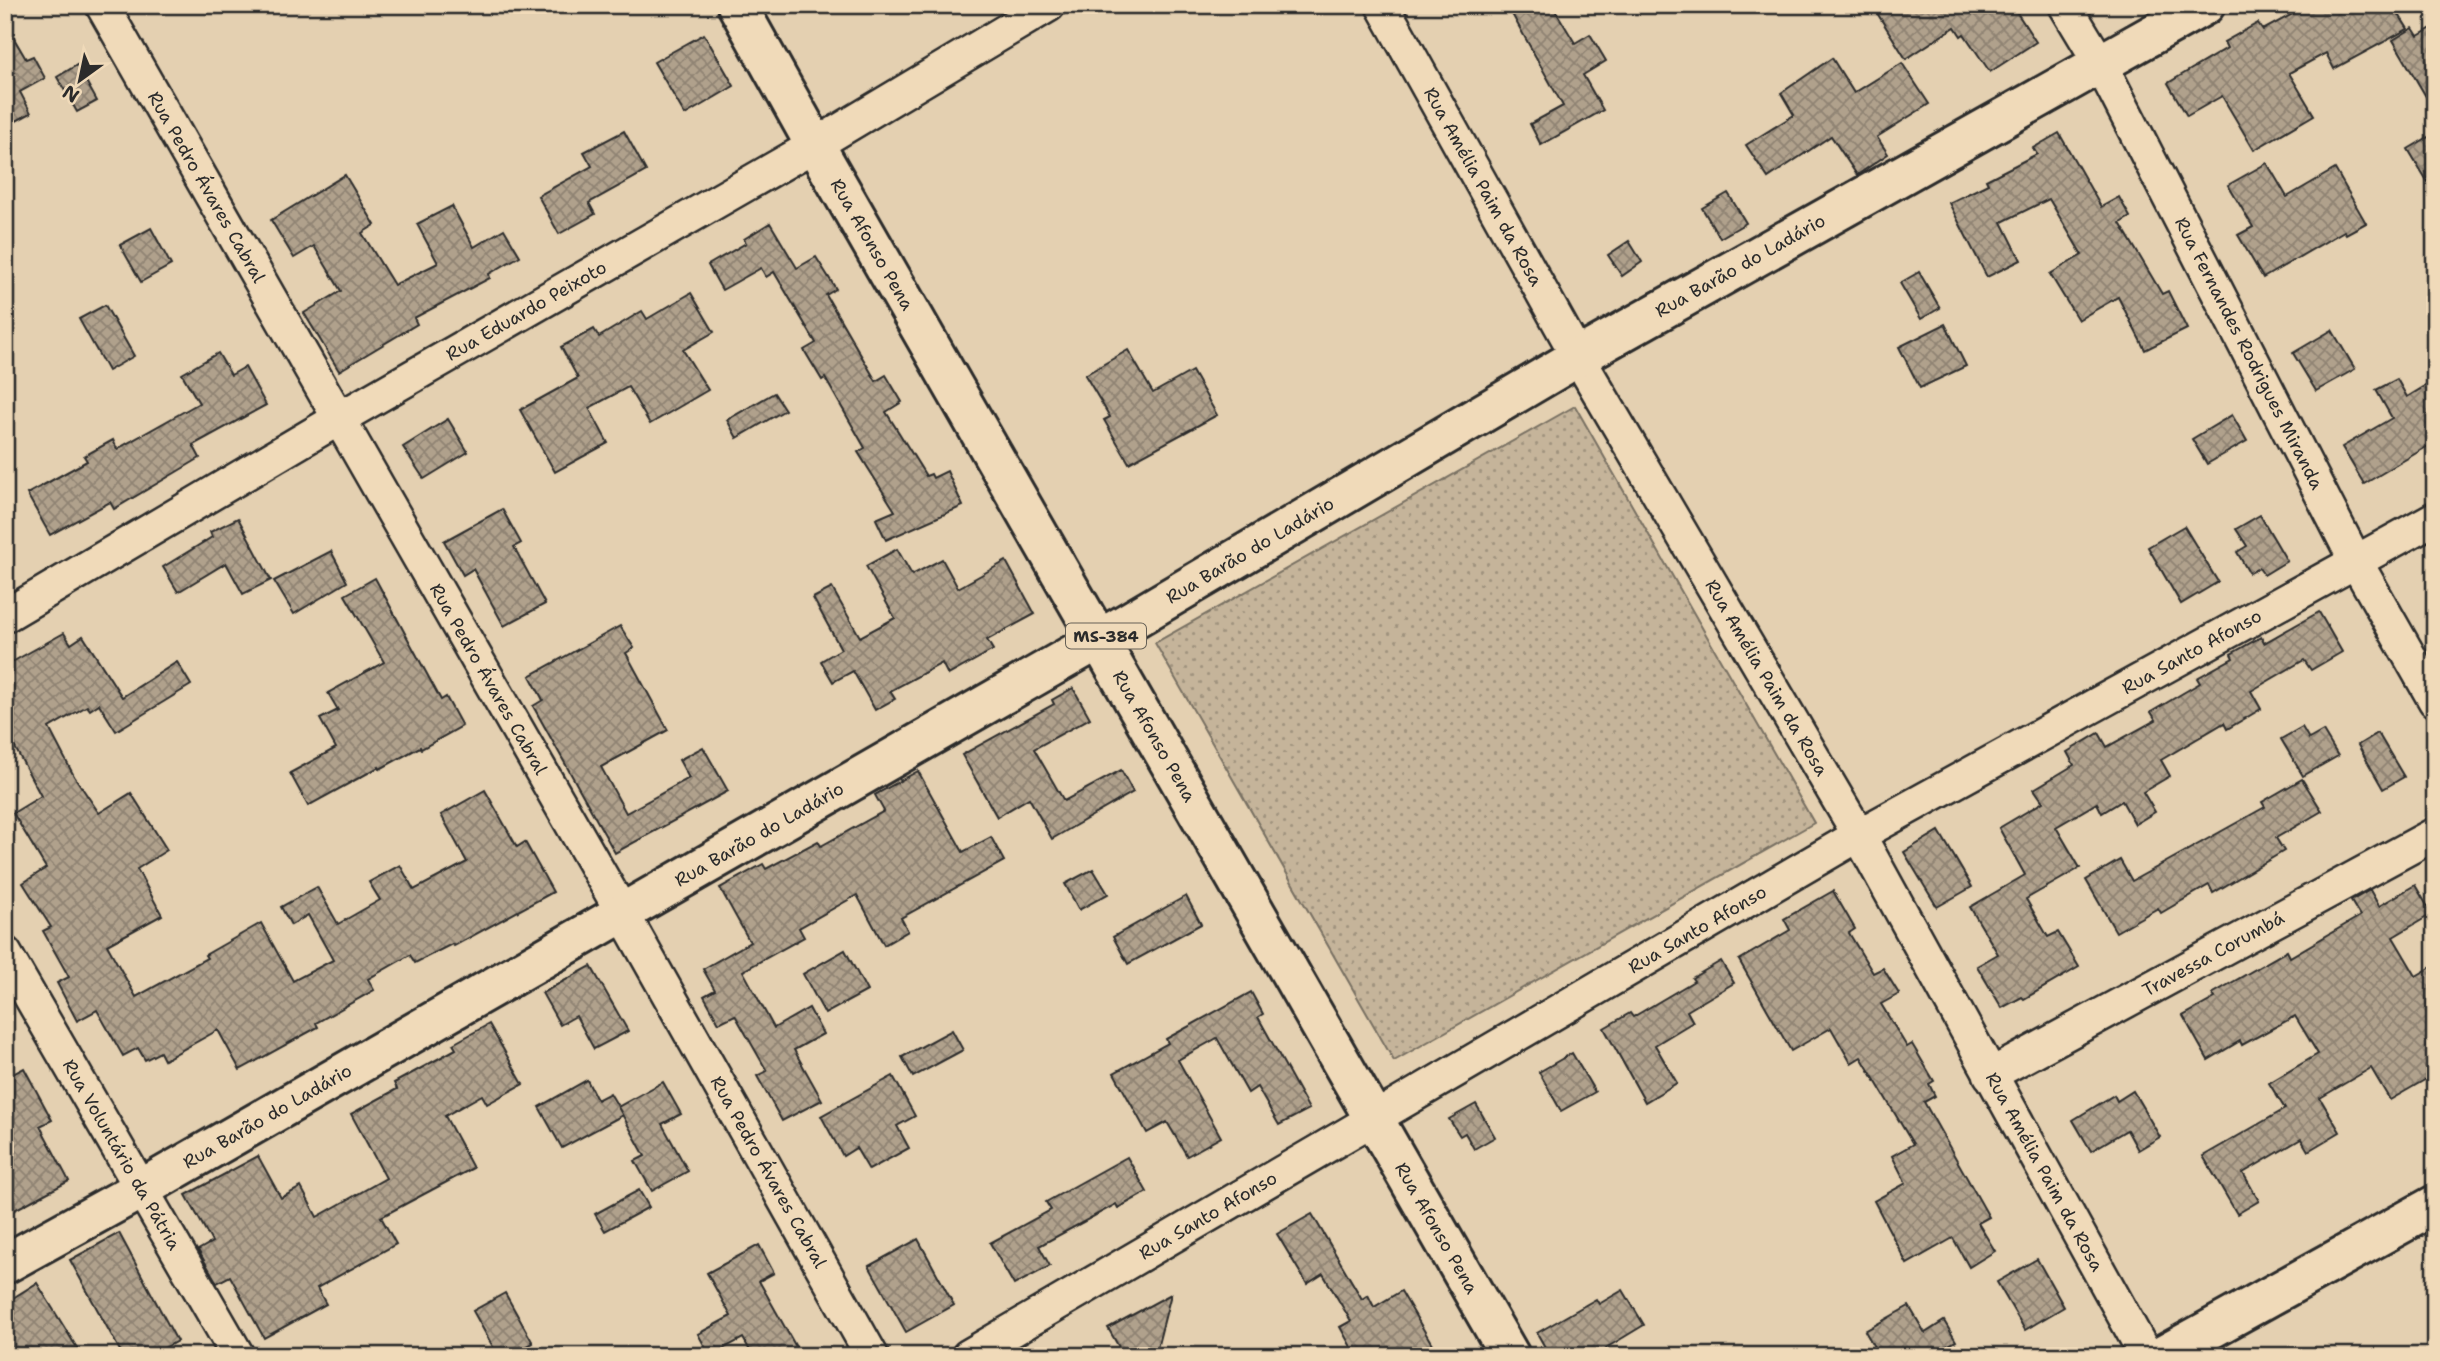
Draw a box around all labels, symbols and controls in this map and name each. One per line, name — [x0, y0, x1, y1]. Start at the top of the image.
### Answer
north arrow — [46, 46, 116, 116]
text: N — [58, 79, 84, 108]
street label: Rua Amélia Paim da Rosa — [1418, 83, 1548, 290]
street label: Rua Pedro Ávares Cabral — [142, 87, 271, 288]
street label: Rua Afonso Pena — [825, 174, 919, 315]
street label: Rua Barão do Ladário — [1651, 209, 1830, 323]
street label: Rua Fernandes Rodrigues Miranda — [2169, 213, 2329, 494]
street label: Rua Eduardo Peixoto — [442, 255, 611, 367]
street label: Rua Barão do Ladário — [1162, 492, 1338, 609]
street label: Rua Amélia Paim da Rosa — [1699, 575, 1834, 780]
street label: Rua Pedro Ávares Cabral — [424, 579, 553, 780]
street label: Rua Santo Afonso — [2118, 604, 2266, 700]
road number: MS-384 — [1066, 624, 1146, 649]
street label: Rua Afonso Pena — [1107, 666, 1202, 806]
street label: Rua Barão do Ladário — [670, 776, 848, 892]
street label: Rua Santo Afonso — [1624, 880, 1771, 979]
street label: Travessa Corumbá — [2138, 906, 2289, 1002]
street label: Rua Voluntário da Pátria — [57, 1055, 186, 1254]
street label: Rua Barão do Ladário — [178, 1059, 356, 1175]
street label: Rua Amélia Paim da Rosa — [1980, 1068, 2109, 1276]
street label: Rua Pedro Ávares Cabral — [705, 1072, 832, 1273]
street label: Rua Afonso Pena — [1389, 1158, 1484, 1298]
street label: Rua Santo Afonso — [1135, 1166, 1281, 1265]

